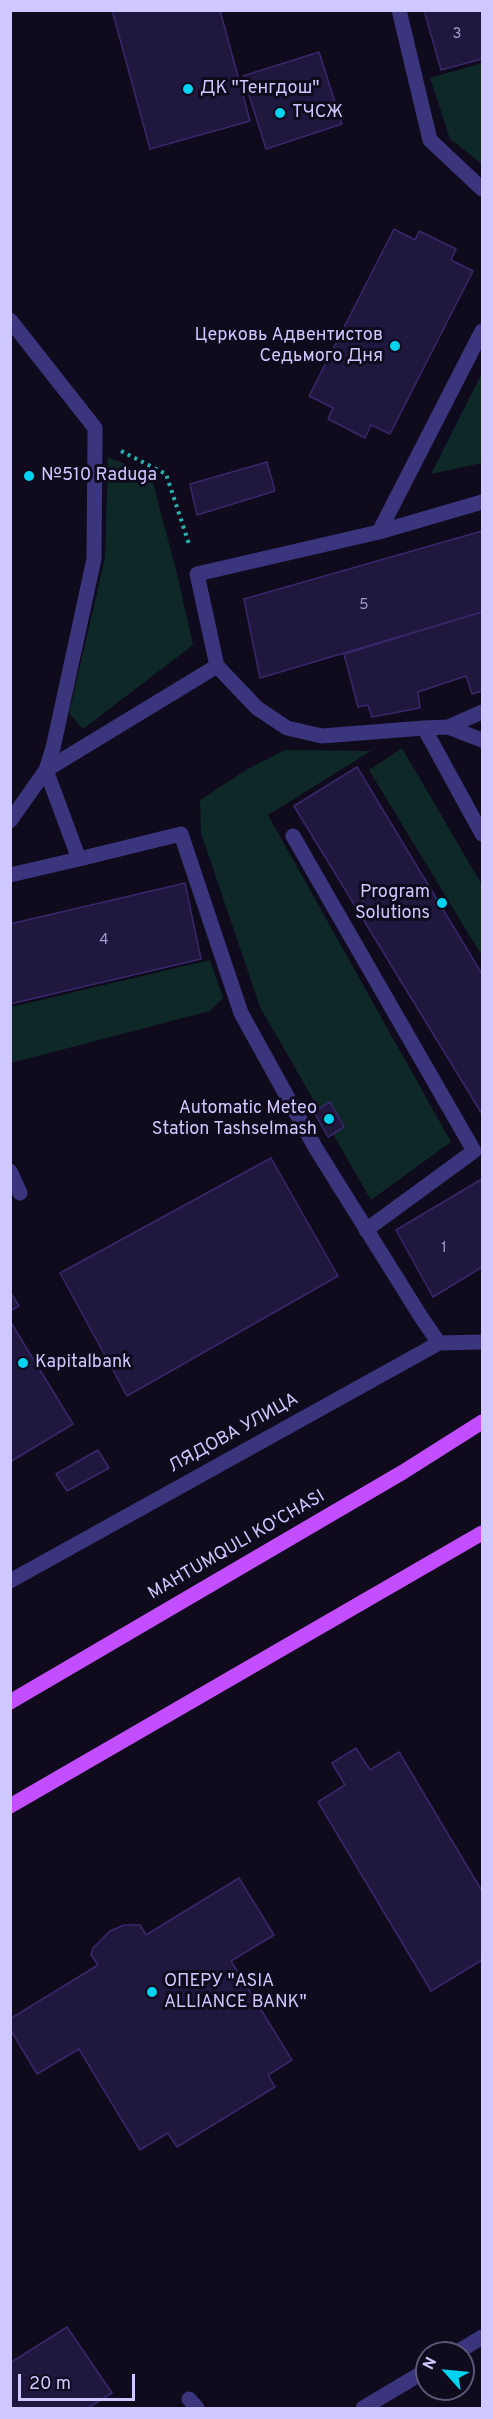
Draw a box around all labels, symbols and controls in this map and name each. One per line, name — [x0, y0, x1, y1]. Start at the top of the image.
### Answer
house number: 3 — [452, 26, 462, 44]
place label: ДК "Тенгдош" — [200, 78, 320, 100]
marker: ДК "Тенгдош" — [181, 82, 195, 96]
place label: ТЧСЖ — [292, 102, 343, 124]
marker: ТЧСЖ — [273, 106, 287, 120]
place label: Церковь Адвентистов Седьмого Дня — [194, 325, 383, 368]
marker: Церковь Адвентистов Седьмого Дня — [388, 339, 402, 353]
place label: №510 Raduga — [41, 465, 157, 487]
marker: №510 Raduga — [22, 469, 36, 483]
house number: 5 — [359, 597, 369, 615]
place label: Program Solutions — [355, 882, 430, 924]
marker: Program Solutions — [435, 896, 449, 910]
house number: 4 — [99, 932, 109, 950]
place label: Automatic Meteo Station Tashselmash — [152, 1098, 317, 1140]
marker: Automatic Meteo Station Tashselmash — [322, 1112, 336, 1126]
house number: 1 — [441, 1240, 447, 1258]
place label: Kapitalbank — [35, 1352, 132, 1374]
marker: Kapitalbank — [16, 1356, 30, 1370]
street label: ЛЯДОВА УЛИЦА — [165, 1389, 303, 1479]
street label: MAHTUMQULI KO'CHASI — [145, 1487, 329, 1605]
place label: ОПЕРУ "ASIA ALLIANCE BANK" — [164, 1971, 307, 2014]
marker: ОПЕРУ "ASIA ALLIANCE BANK" — [145, 1985, 159, 1999]
north arrow — [415, 2341, 475, 2401]
text: N — [419, 2354, 442, 2373]
scale bar — [21, 2362, 138, 2400]
text: 20 m — [29, 2373, 71, 2396]

